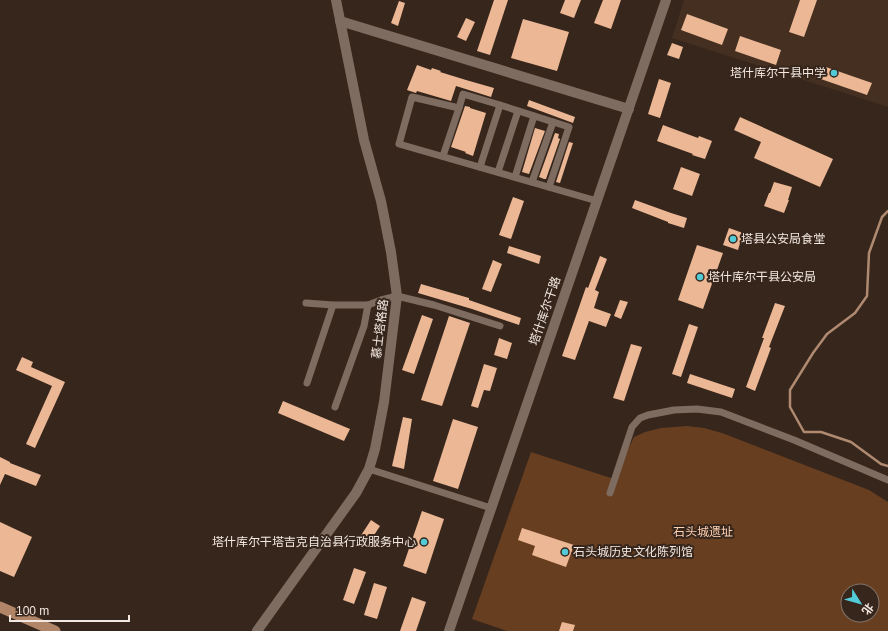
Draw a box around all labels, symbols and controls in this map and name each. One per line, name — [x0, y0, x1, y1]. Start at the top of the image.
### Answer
place label: 塔什库尔干县中学 — [730, 66, 826, 80]
marker: 塔什库尔干县中学 — [829, 68, 839, 78]
place label: 塔县公安局食堂 — [741, 232, 825, 246]
marker: 塔县公安局食堂 — [728, 234, 738, 244]
place label: 塔什库尔干县公安局 — [708, 270, 816, 284]
marker: 塔什库尔干县公安局 — [695, 272, 705, 282]
street label: 塔什库尔干路 — [527, 275, 563, 347]
street label: 慕士塔格路 — [369, 298, 391, 360]
park label: 石头城遗址 — [673, 525, 733, 539]
place label: 塔什库尔干塔吉克自治县行政服务中心 — [212, 535, 416, 549]
marker: 塔什库尔干塔吉克自治县行政服务中心 — [419, 537, 429, 547]
place label: 石头城历史文化陈列馆 — [573, 545, 693, 559]
marker: 石头城历史文化陈列馆 — [560, 547, 570, 557]
north arrow — [840, 583, 880, 623]
scale bar — [10, 597, 129, 623]
text: 北 — [860, 601, 876, 617]
text: 100 m — [16, 604, 49, 618]

